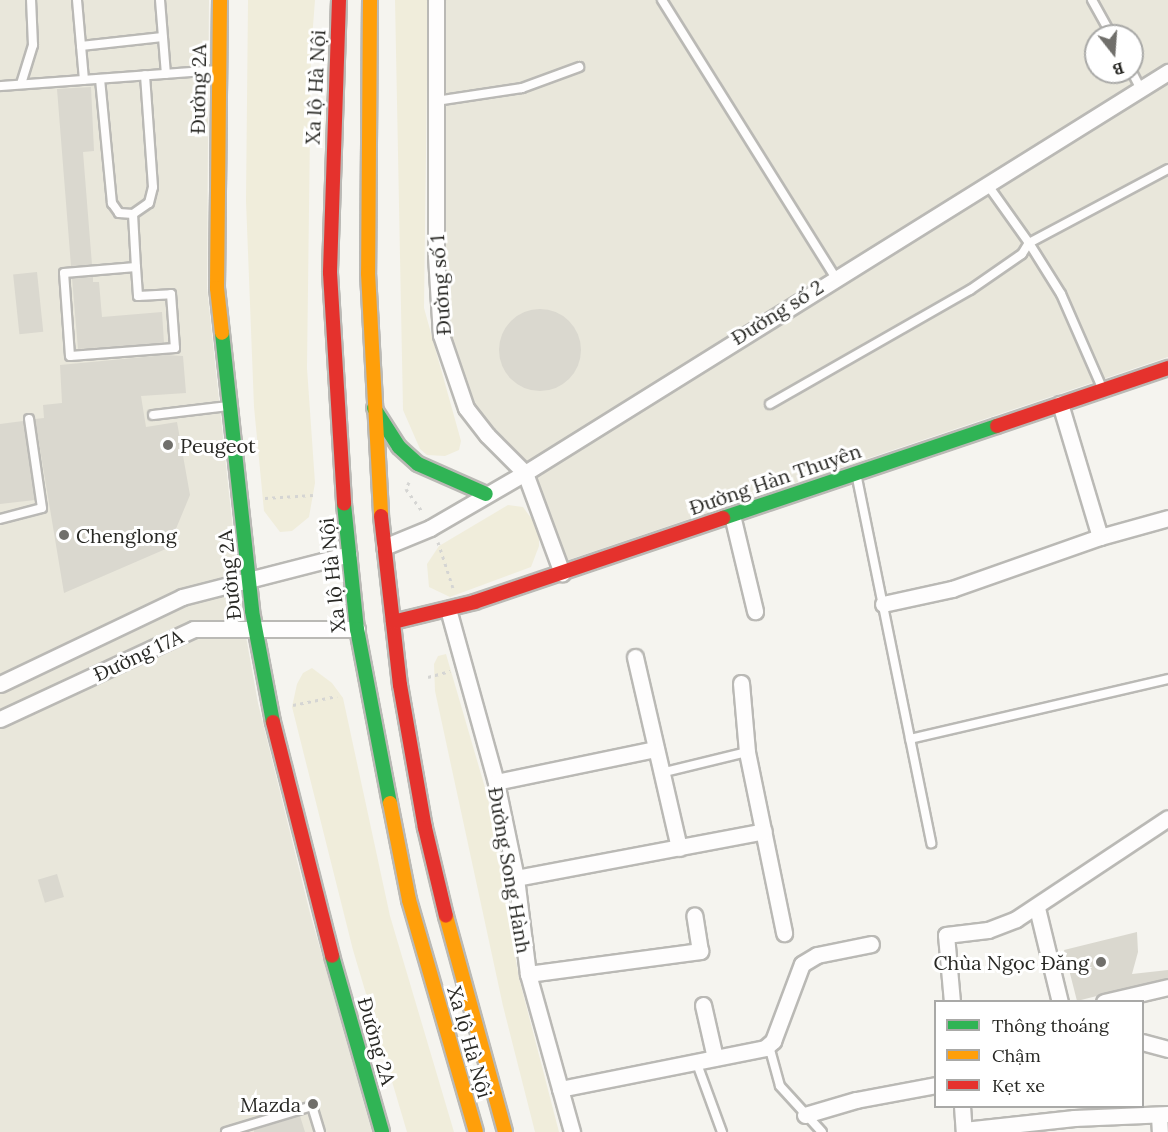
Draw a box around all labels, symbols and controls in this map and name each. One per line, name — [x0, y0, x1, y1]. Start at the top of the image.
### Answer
north arrow — [1084, 24, 1144, 84]
street label: Xa lộ Hà Nội — [300, 29, 330, 145]
street label: Đường 2A — [185, 44, 211, 134]
text: B — [1111, 58, 1127, 80]
street label: Đường số 1 — [425, 234, 455, 336]
street label: Đường số 2 — [727, 274, 827, 350]
place label: Peugeot — [180, 433, 256, 457]
marker: Peugeot — [161, 438, 175, 452]
street label: Đường Hàn Thuyên — [686, 438, 864, 520]
street label: Xa lộ Hà Nội — [314, 517, 350, 633]
place label: Chenglong — [76, 523, 177, 547]
marker: Chenglong — [57, 528, 71, 542]
street label: Đường 2A — [212, 529, 246, 621]
street label: Đường 17A — [90, 624, 186, 686]
street label: Đường Song Hành — [484, 785, 536, 955]
place label: Chùa Ngọc Đăng — [933, 950, 1089, 974]
marker: Chùa Ngọc Đăng — [1094, 955, 1108, 969]
street label: Xa lộ Hà Nội — [443, 983, 497, 1101]
street label: Đường 2A — [353, 994, 401, 1088]
legend — [934, 1000, 1144, 1108]
text: Thông thoáng — [992, 1014, 1109, 1037]
text: Chậm — [992, 1044, 1041, 1067]
text: Kẹt xe — [992, 1074, 1045, 1097]
place label: Mazda — [240, 1092, 301, 1116]
marker: Mazda — [306, 1097, 320, 1111]

